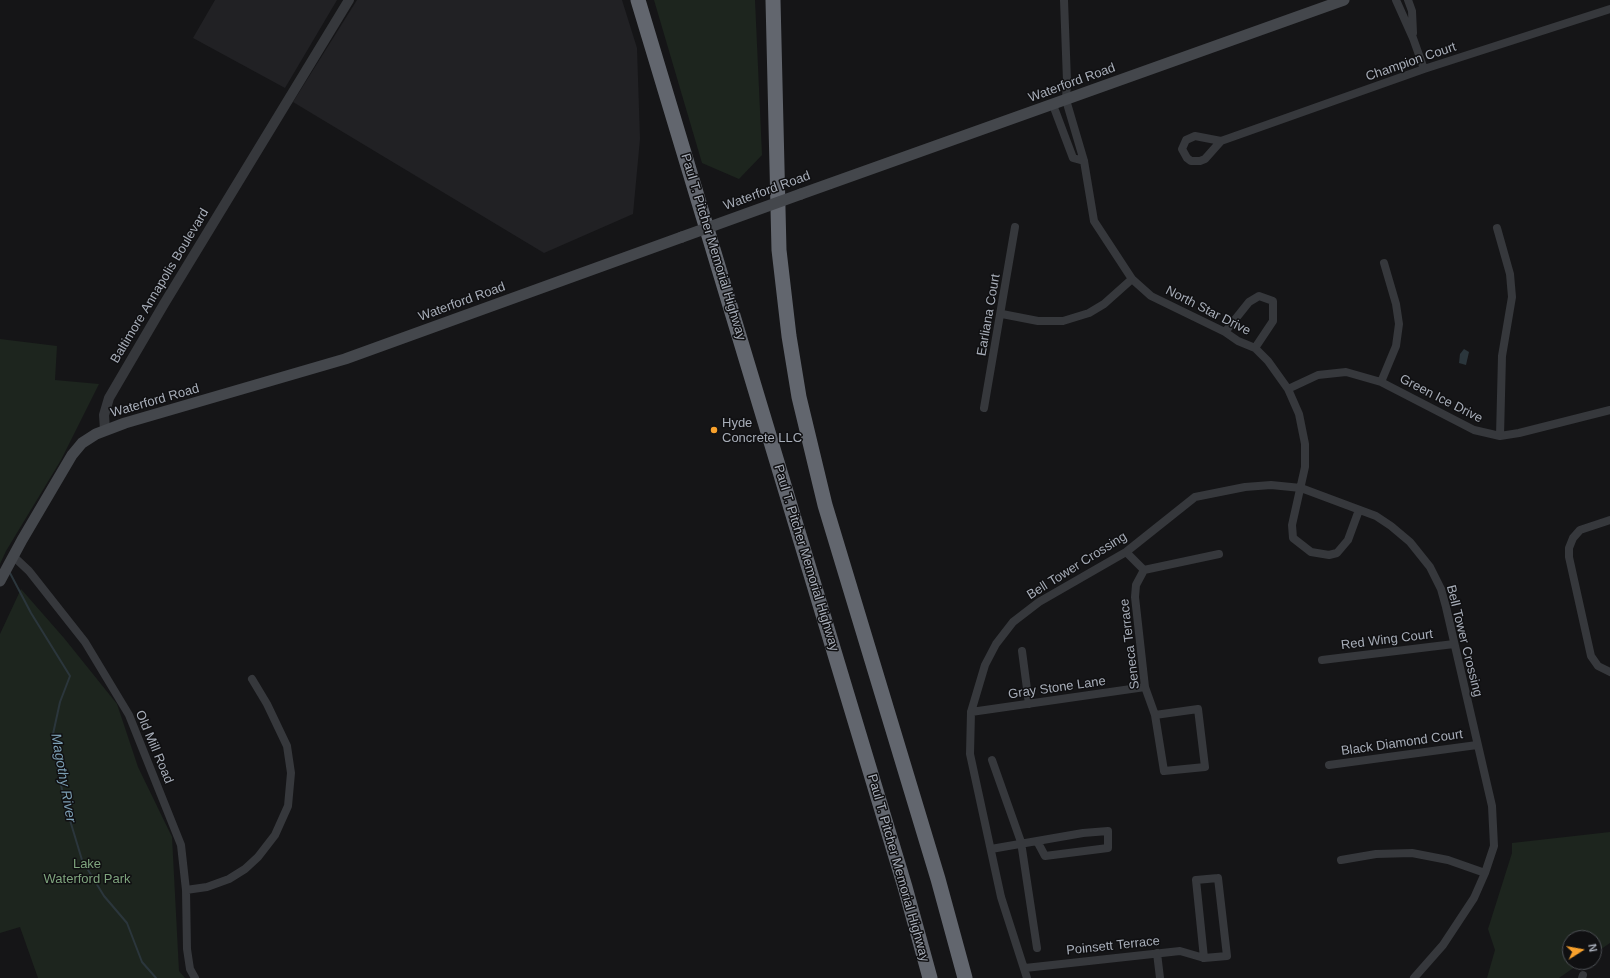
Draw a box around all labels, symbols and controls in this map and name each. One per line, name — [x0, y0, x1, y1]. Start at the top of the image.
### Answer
street label: Champion Court — [1364, 39, 1458, 85]
street label: Waterford Road — [1026, 60, 1118, 106]
street label: Paul T. Pitcher Memorial Highway — [677, 152, 749, 342]
street label: Waterford Road — [721, 168, 813, 214]
street label: Baltimore Annapolis Boulevard — [108, 206, 212, 366]
street label: Earliana Court — [974, 273, 1004, 357]
street label: Waterford Road — [416, 279, 508, 325]
street label: North Star Drive — [1163, 283, 1253, 339]
street label: Green Ice Drive — [1397, 371, 1485, 427]
street label: Waterford Road — [109, 381, 201, 421]
place label: Hyde Concrete LLC — [722, 415, 802, 446]
marker: Hyde Concrete LLC — [709, 425, 719, 435]
street label: Paul T. Pitcher Memorial Highway — [770, 463, 842, 653]
street label: Bell Tower Crossing — [1024, 529, 1130, 603]
street label: Bell Tower Crossing — [1443, 583, 1485, 699]
street label: Seneca Terrace — [1117, 598, 1143, 690]
street label: Red Wing Court — [1340, 627, 1434, 653]
street label: Gray Stone Lane — [1007, 673, 1107, 703]
street label: Old Mill Road — [132, 708, 176, 786]
street label: Black Diamond Court — [1340, 727, 1464, 759]
water label: Magothy River — [47, 732, 79, 824]
street label: Paul T. Pitcher Memorial Highway — [864, 772, 932, 964]
park label: Lake Waterford Park — [44, 856, 130, 887]
north arrow — [1562, 930, 1602, 970]
street label: Poinsett Terrace — [1065, 933, 1161, 959]
text: N — [1586, 943, 1599, 953]

